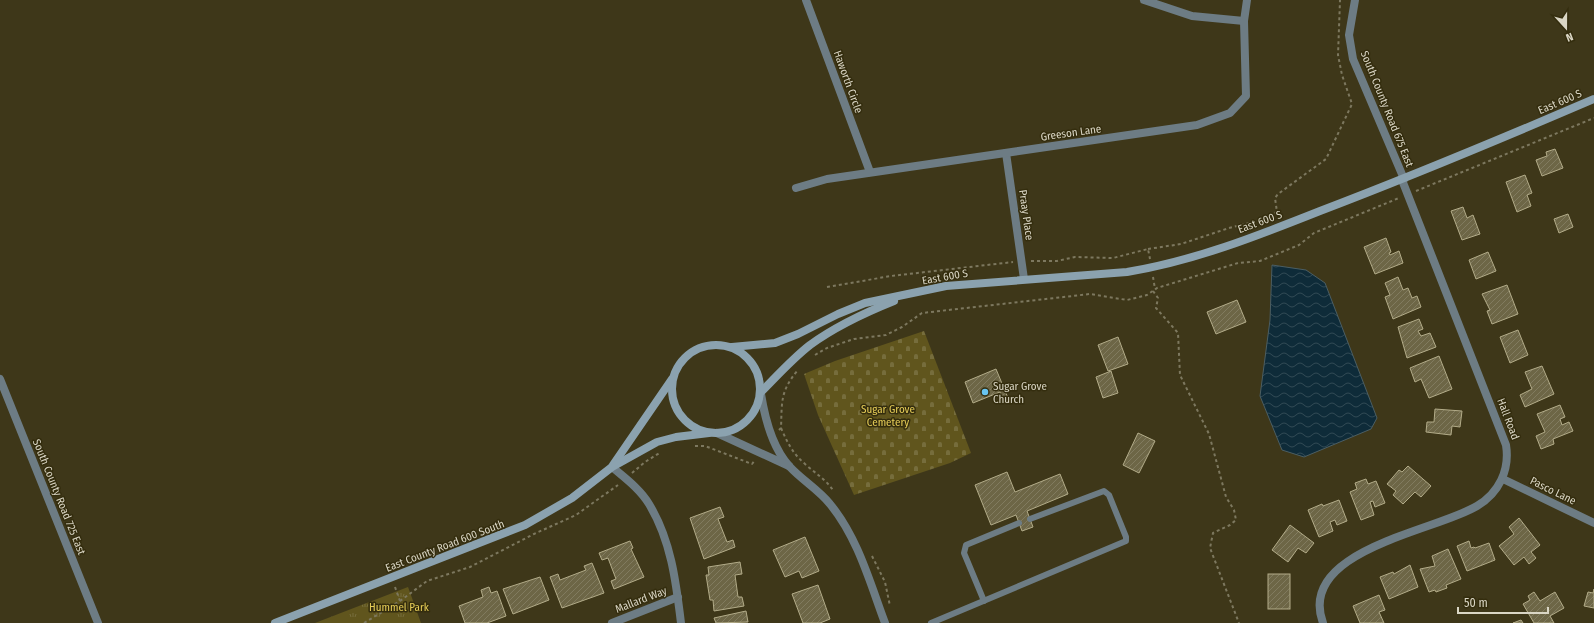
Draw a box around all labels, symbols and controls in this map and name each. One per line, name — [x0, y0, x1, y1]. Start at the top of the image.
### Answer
north arrow — [1546, 8, 1586, 48]
text: N — [1564, 30, 1575, 44]
street label: Haworth Circle — [831, 49, 865, 115]
street label: South County Road 675 East — [1358, 49, 1416, 169]
street label: East 600 S — [1536, 87, 1584, 117]
street label: Greeson Lane — [1040, 122, 1102, 144]
street label: Praay Place — [1016, 189, 1036, 241]
street label: East 600 S — [1236, 208, 1284, 236]
street label: East 600 S — [921, 266, 969, 287]
place label: Sugar Grove Church — [993, 380, 1047, 406]
marker: Sugar Grove Church — [980, 387, 990, 397]
street label: Hall Road — [1494, 397, 1522, 441]
park label: Sugar Grove Cemetery — [861, 403, 915, 429]
street label: South County Road 725 East — [30, 437, 88, 557]
street label: Pasco Lane — [1528, 474, 1578, 508]
street label: East County Road 600 South — [384, 517, 506, 575]
street label: Mallard Way — [613, 584, 669, 616]
scale bar — [1458, 589, 1548, 615]
text: 50 m — [1464, 596, 1488, 610]
park label: Hummel Park — [369, 601, 430, 614]

